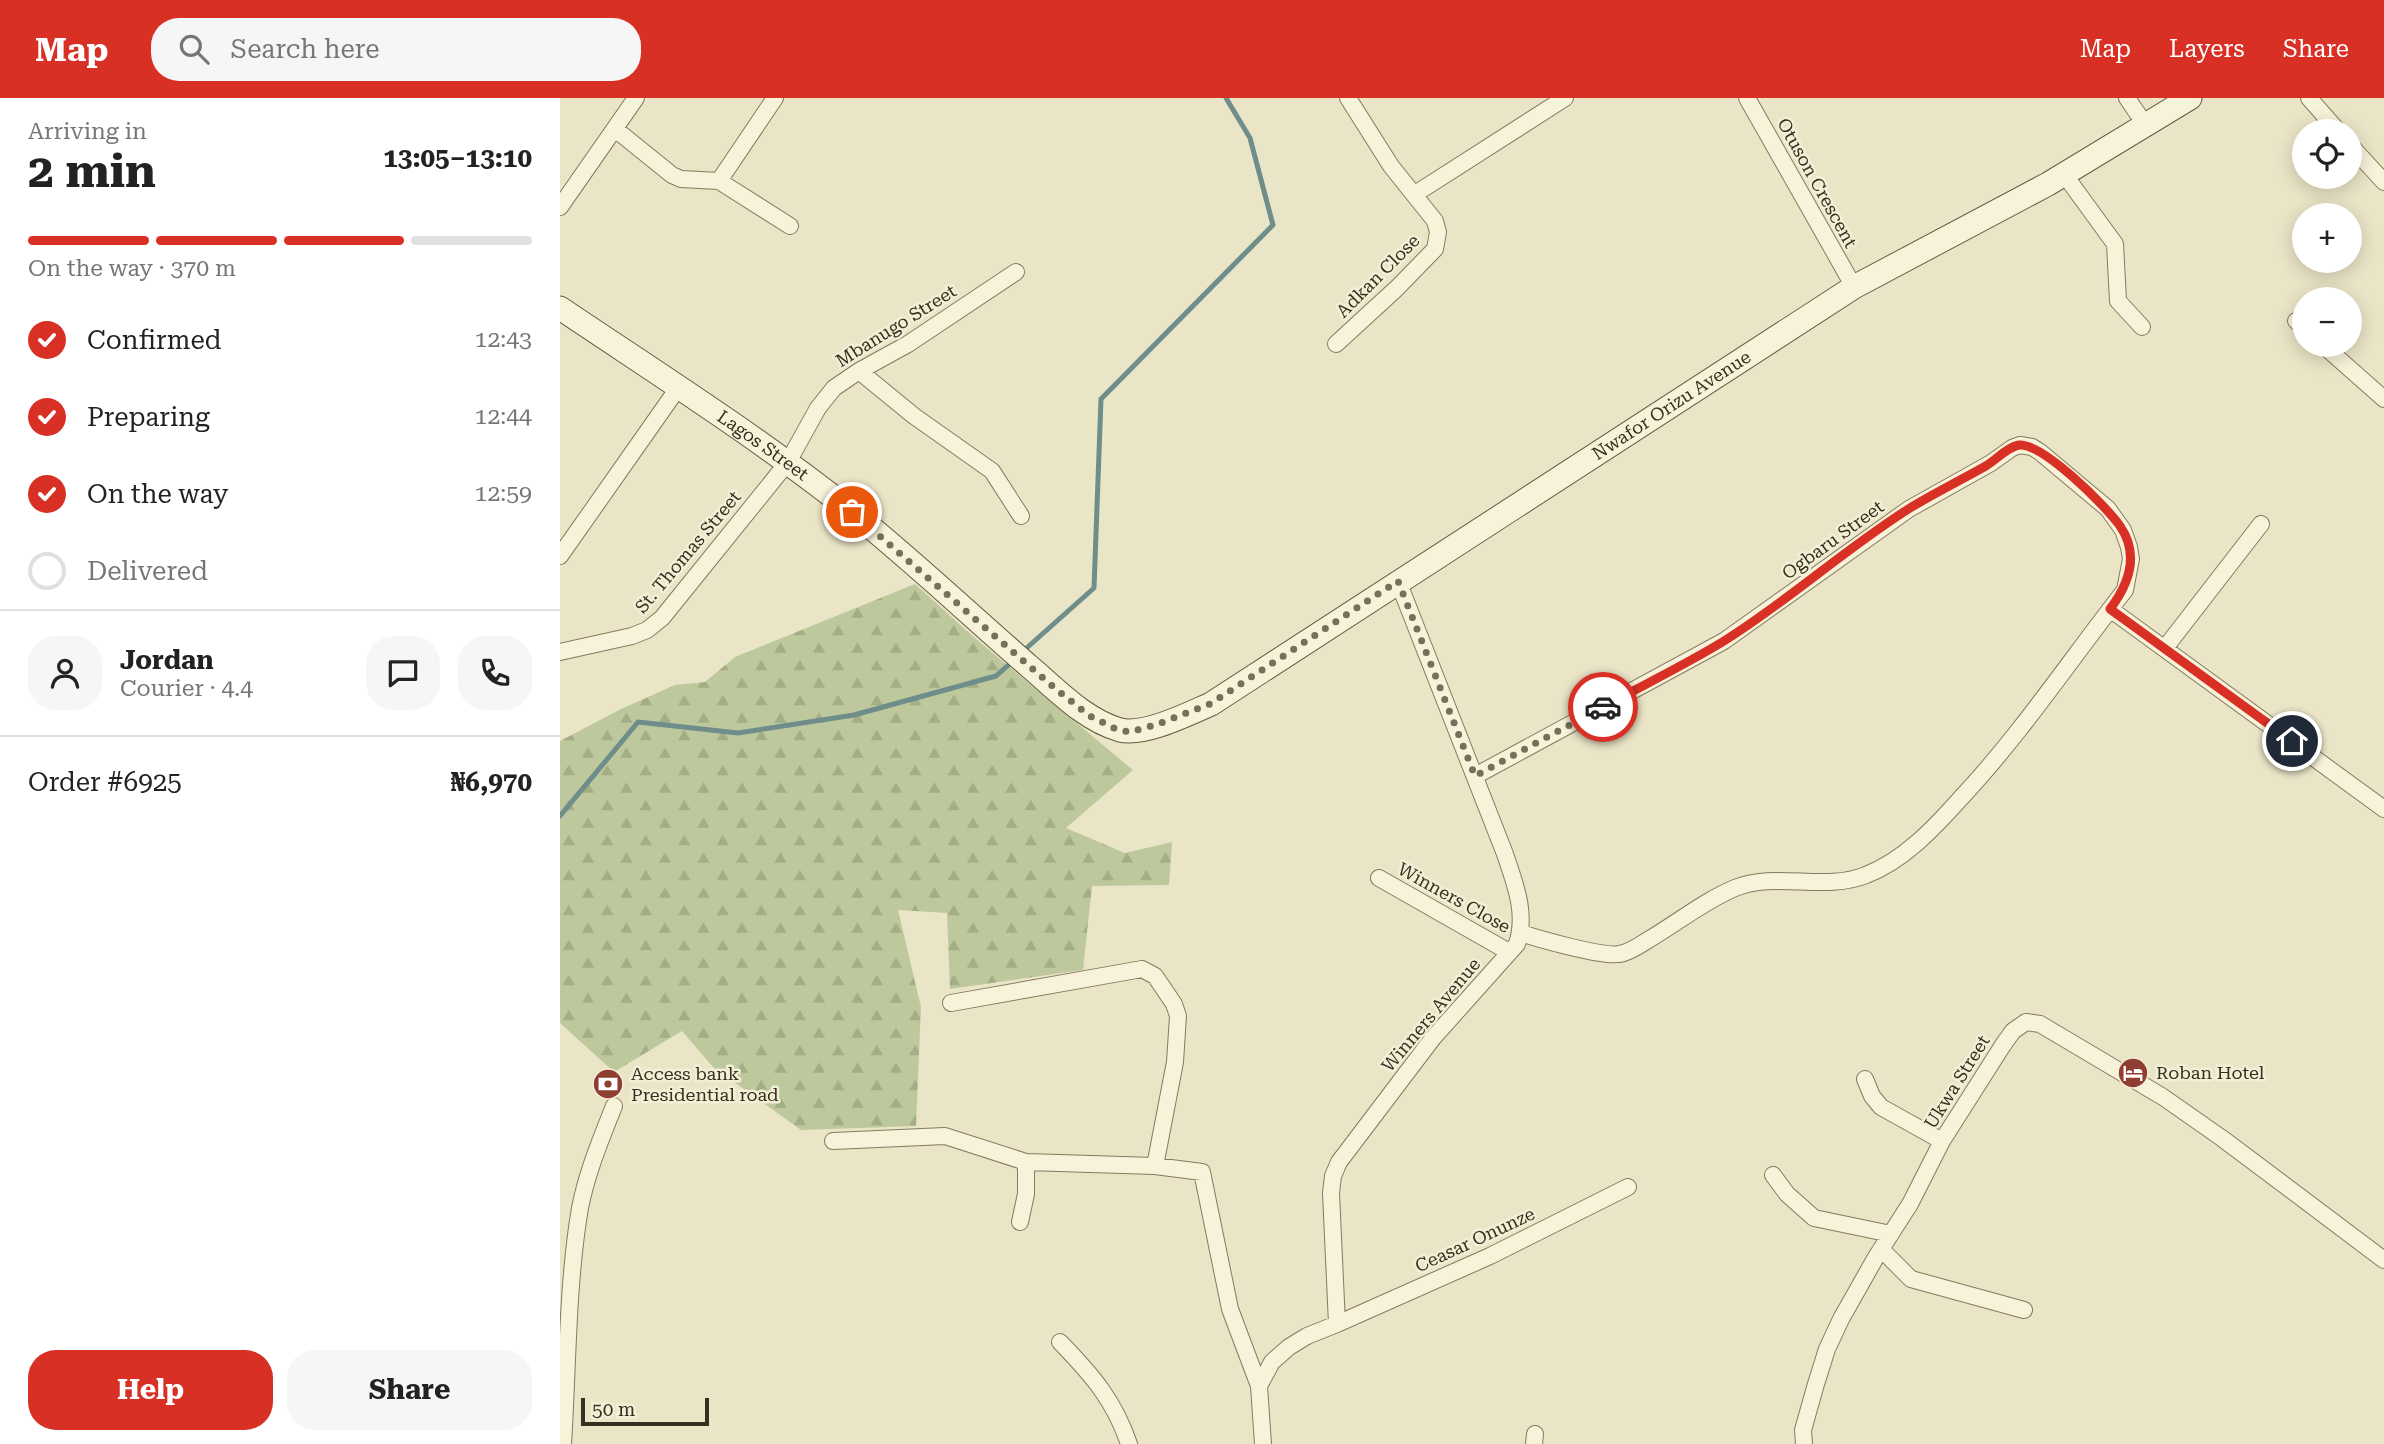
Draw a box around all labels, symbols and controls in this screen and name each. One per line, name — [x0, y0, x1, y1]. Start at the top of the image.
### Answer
search box — [151, 18, 641, 81]
text: Map — [35, 30, 109, 69]
icon: search — [175, 30, 213, 68]
text: Search here — [231, 34, 380, 64]
text: Map — [2080, 35, 2131, 63]
text: Layers — [2169, 35, 2245, 63]
text: Share — [2283, 35, 2349, 63]
street label: Otuson Crescent — [1773, 114, 1862, 251]
text: Arriving in — [28, 118, 147, 145]
map controls — [2292, 119, 2362, 357]
button: locate — [2292, 119, 2362, 189]
text: 13:05–13:10 — [383, 143, 532, 173]
text: 2 min — [28, 144, 156, 198]
button: + — [2292, 203, 2362, 273]
street label: Adkan Close — [1332, 230, 1424, 321]
text: On the way · 370 m — [28, 255, 236, 282]
street label: Mbanugo Street — [832, 280, 960, 371]
button: − — [2292, 287, 2362, 357]
icon: check — [28, 321, 66, 359]
text: Confirmed — [87, 325, 222, 355]
text: 12:43 — [475, 326, 532, 353]
street label: Nwafor Orizu Avenue — [1588, 346, 1755, 464]
icon: check — [28, 398, 66, 436]
text: Preparing — [87, 402, 210, 432]
text: 12:44 — [475, 403, 532, 430]
street label: Lagos Street — [714, 406, 813, 485]
icon: check — [28, 475, 66, 513]
text: On the way — [87, 479, 228, 509]
text: 12:59 — [475, 480, 532, 507]
pin — [822, 482, 882, 542]
street label: St. Thomas Street — [630, 486, 745, 617]
icon: bag — [833, 493, 871, 531]
street label: Ogbaru Street — [1778, 496, 1888, 584]
text: Delivered — [87, 556, 208, 586]
button: person — [28, 636, 102, 710]
button: chat — [366, 636, 440, 710]
button: phone — [458, 636, 532, 710]
text: Jordan — [120, 645, 214, 675]
courier — [1568, 672, 1638, 742]
text: Courier · 4.4 — [120, 675, 253, 702]
icon: car — [1584, 688, 1622, 726]
pin — [2262, 711, 2322, 771]
icon: home — [2273, 722, 2311, 760]
text: Order #6925 — [28, 767, 182, 797]
text: ₦6,970 — [451, 767, 532, 797]
street label: Winners Close — [1394, 858, 1514, 937]
street label: Winners Avenue — [1377, 953, 1484, 1076]
street label: Ukwa Street — [1920, 1031, 1994, 1132]
hotel icon: Roban Hotel — [2116, 1056, 2150, 1090]
place label: Roban Hotel — [2156, 1062, 2265, 1083]
place label: Access bank Presidential road — [631, 1063, 779, 1105]
bank icon: Access bank Presidential road — [591, 1067, 625, 1101]
street label: Ceasar Onunze — [1412, 1203, 1538, 1276]
button: Help — [28, 1350, 273, 1430]
button: Share — [287, 1350, 532, 1430]
scale bar — [581, 1395, 709, 1427]
text: 50 m — [592, 1398, 635, 1421]

